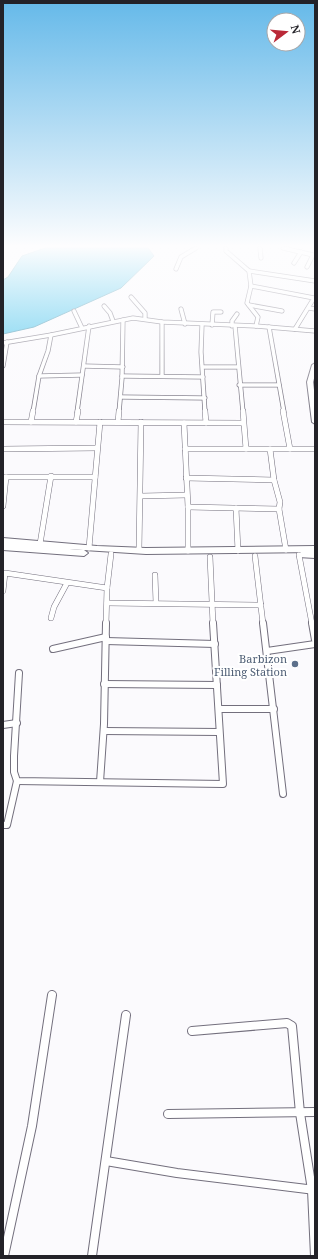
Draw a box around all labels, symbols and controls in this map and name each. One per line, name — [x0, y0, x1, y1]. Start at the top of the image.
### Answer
north arrow — [266, 12, 306, 52]
text: N — [288, 23, 305, 36]
place label: Barbizon Filling Station — [214, 651, 287, 679]
marker: Barbizon Filling Station — [290, 659, 300, 669]

